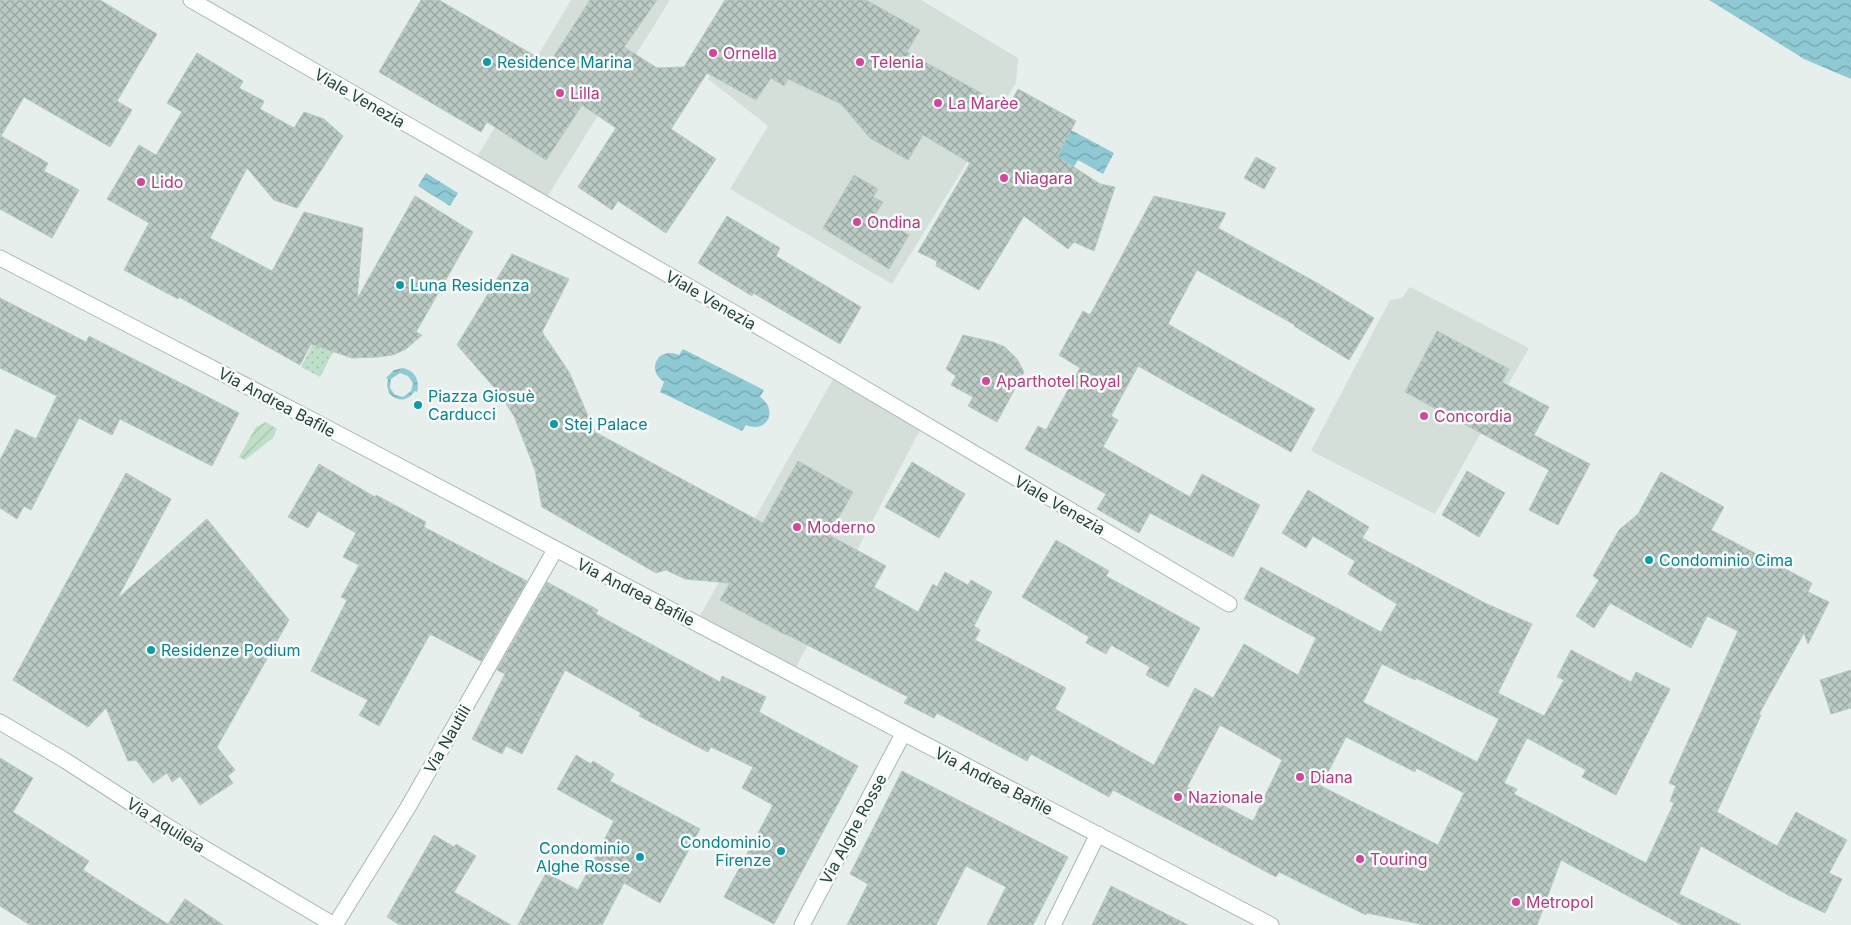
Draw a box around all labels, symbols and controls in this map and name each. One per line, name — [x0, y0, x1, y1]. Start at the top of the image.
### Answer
place label: Ornella — [723, 43, 777, 63]
marker: Ornella — [707, 47, 719, 59]
place label: Residence Marina — [497, 52, 632, 72]
place label: Telenia — [870, 52, 924, 72]
marker: Residence Marina — [481, 56, 493, 68]
marker: Telenia — [854, 56, 866, 68]
street label: Viale Venezia — [311, 64, 409, 132]
place label: Lilla — [570, 83, 600, 103]
marker: Lilla — [554, 87, 566, 99]
place label: La Marèe — [948, 93, 1018, 113]
marker: La Marèe — [932, 97, 944, 109]
place label: Niagara — [1014, 168, 1073, 188]
place label: Lido — [151, 172, 183, 192]
marker: Niagara — [998, 172, 1010, 184]
marker: Lido — [135, 176, 147, 188]
place label: Ondina — [867, 212, 921, 232]
marker: Ondina — [851, 216, 863, 228]
street label: Viale Venezia — [662, 266, 760, 334]
place label: Luna Residenza — [410, 275, 530, 295]
marker: Luna Residenza — [394, 279, 406, 291]
street label: Via Andrea Bafile — [215, 363, 339, 441]
place label: Aparthotel Royal — [996, 371, 1120, 391]
marker: Aparthotel Royal — [980, 375, 992, 387]
place label: Piazza Giosuè Carducci — [428, 386, 535, 424]
marker: Piazza Giosuè Carducci — [412, 399, 424, 411]
place label: Concordia — [1434, 406, 1512, 426]
marker: Concordia — [1418, 410, 1430, 422]
place label: Stej Palace — [564, 414, 648, 434]
marker: Stej Palace — [548, 418, 560, 430]
street label: Viale Venezia — [1011, 471, 1109, 539]
place label: Moderno — [807, 517, 876, 537]
marker: Moderno — [791, 521, 803, 533]
place label: Condominio Cima — [1659, 550, 1793, 570]
street label: Via Andrea Bafile — [574, 554, 698, 630]
marker: Condominio Cima — [1643, 554, 1655, 566]
place label: Residenze Podium — [161, 640, 301, 660]
marker: Residenze Podium — [145, 644, 157, 656]
street label: Via Nautili — [419, 701, 475, 777]
street label: Via Andrea Bafile — [932, 743, 1056, 819]
place label: Diana — [1310, 767, 1353, 787]
street label: Via Alghe Rosse — [815, 770, 891, 888]
marker: Diana — [1294, 771, 1306, 783]
place label: Nazionale — [1188, 787, 1263, 807]
marker: Nazionale — [1172, 791, 1184, 803]
street label: Via Aquileia — [123, 793, 209, 857]
place label: Condominio Firenze — [680, 832, 771, 870]
place label: Condominio Alghe Rosse — [536, 838, 630, 876]
marker: Condominio Firenze — [775, 845, 787, 857]
place label: Touring — [1370, 849, 1428, 869]
marker: Condominio Alghe Rosse — [634, 851, 646, 863]
marker: Touring — [1354, 853, 1366, 865]
place label: Metropol — [1526, 892, 1594, 912]
marker: Metropol — [1510, 896, 1522, 908]

